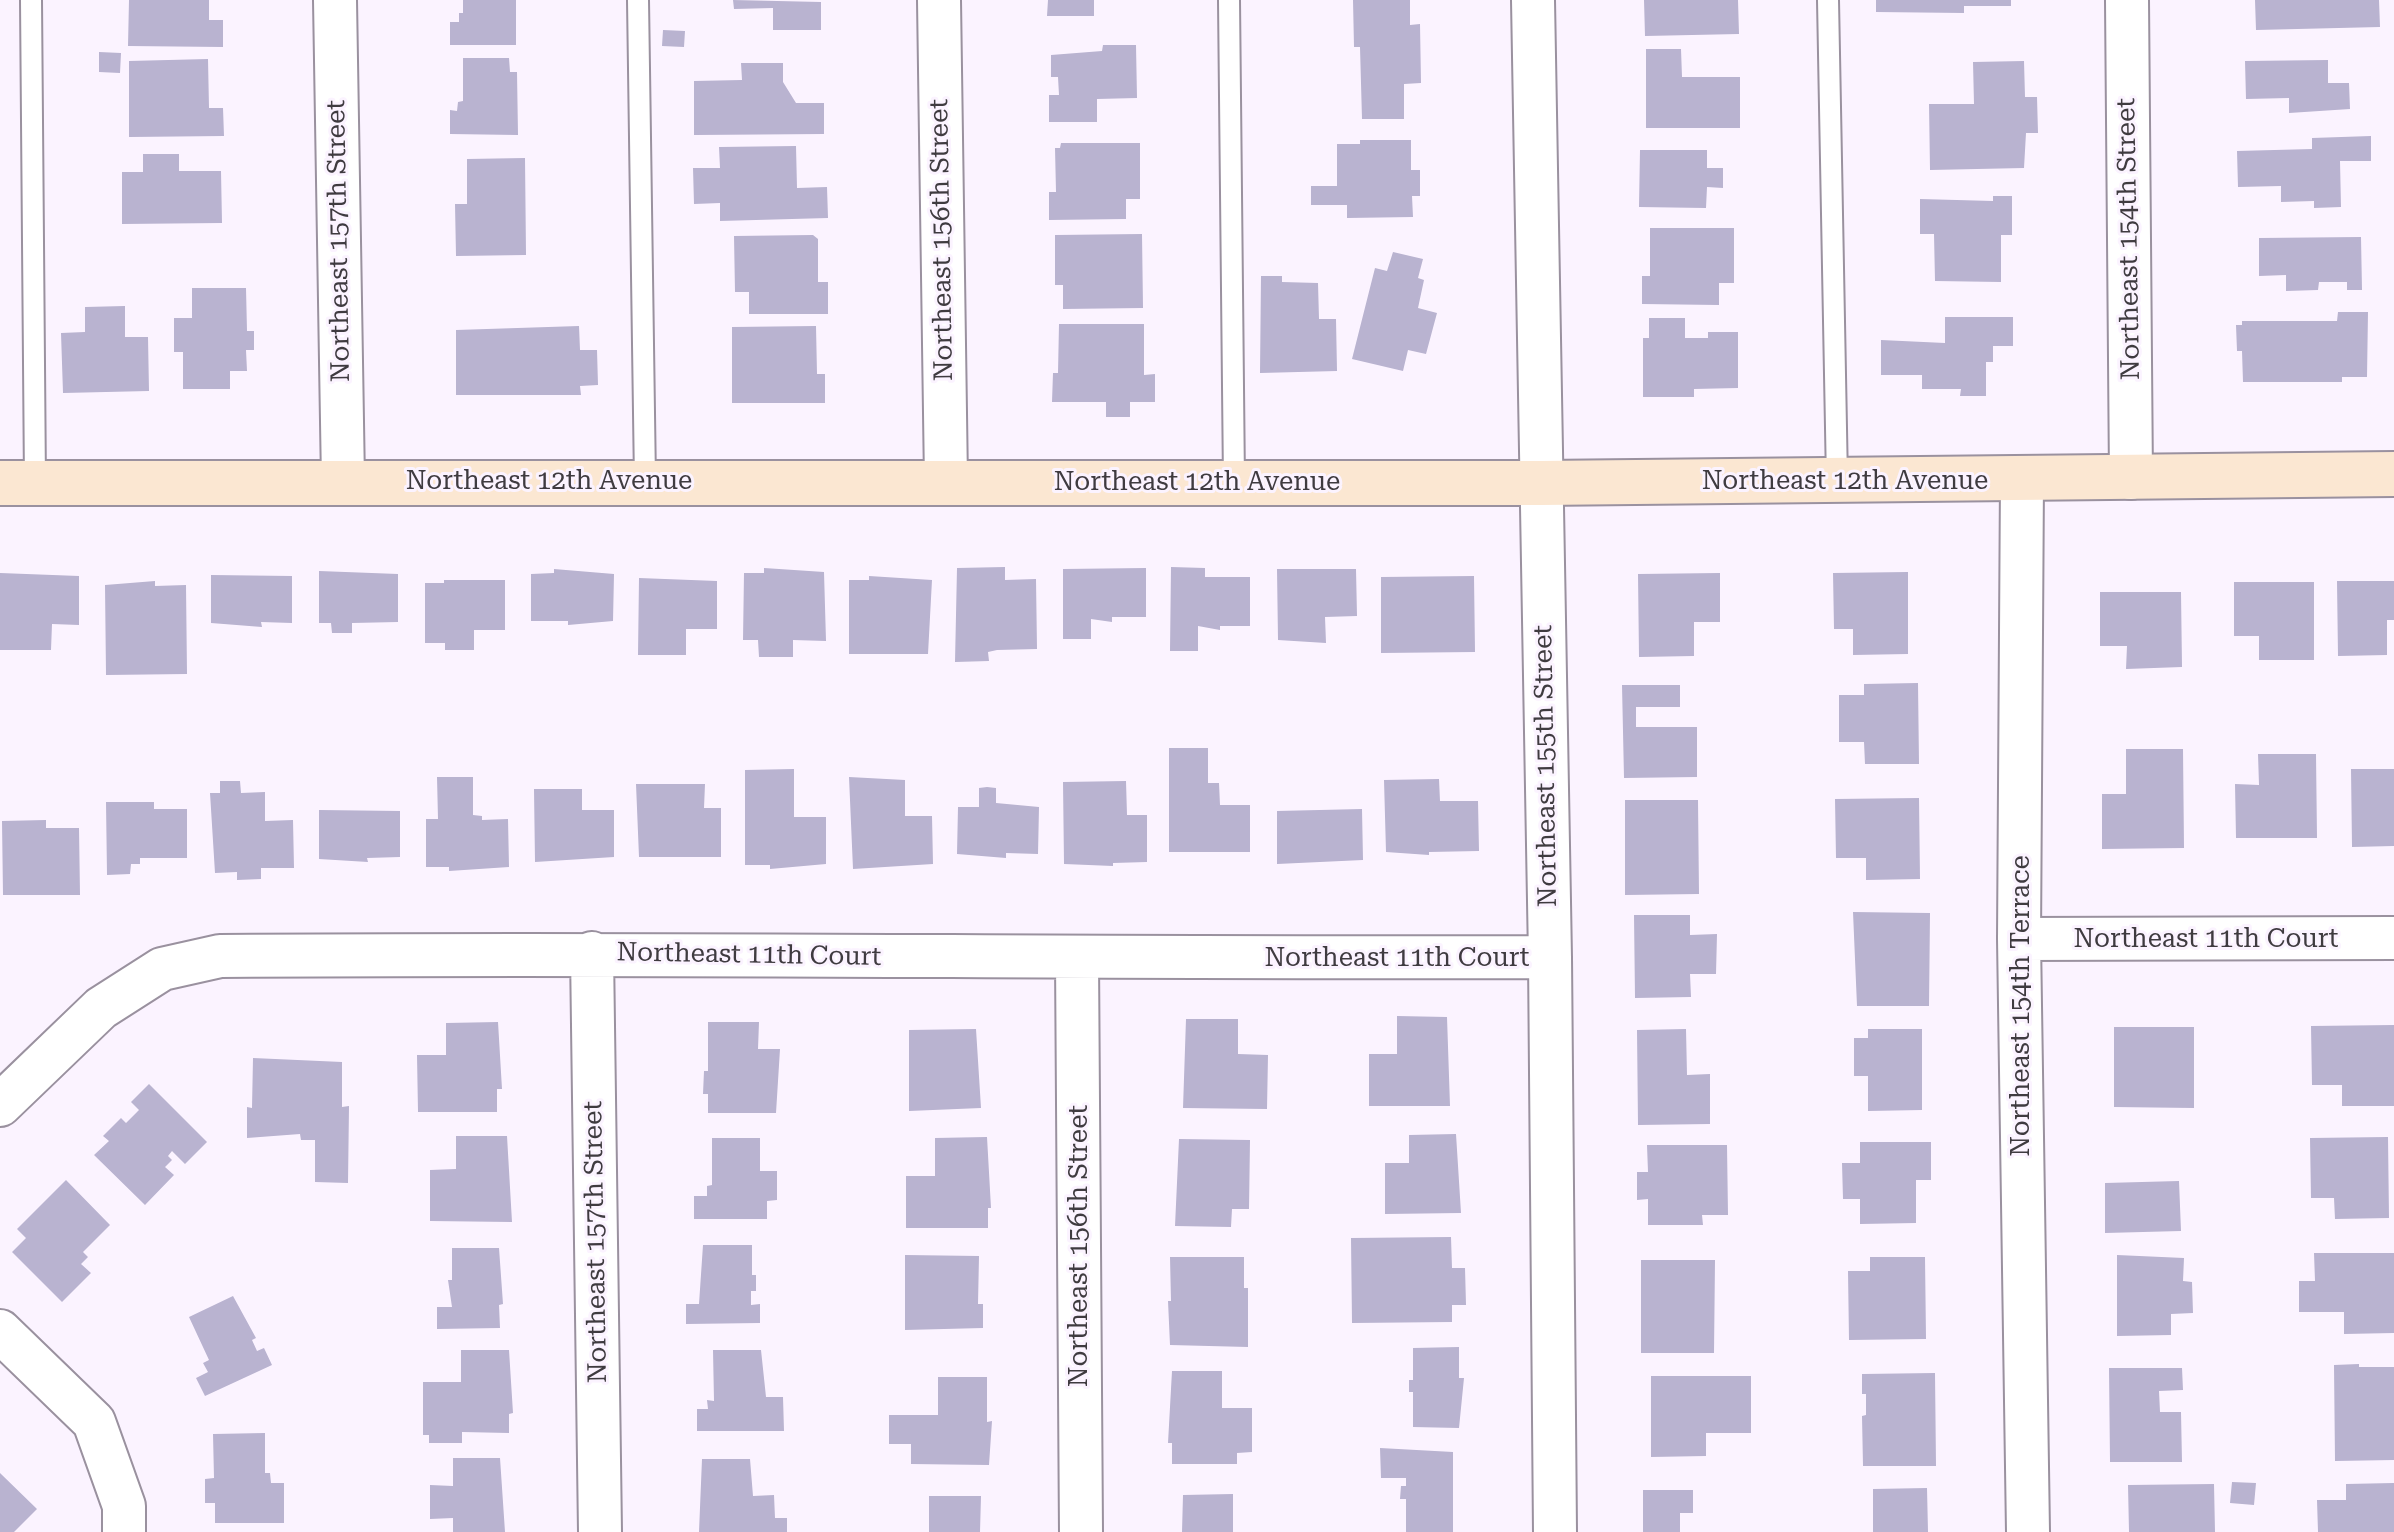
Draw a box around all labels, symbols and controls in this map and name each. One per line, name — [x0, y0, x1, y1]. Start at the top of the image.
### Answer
street label: Northeast 154th Street — [2111, 98, 2147, 380]
street label: Northeast 156th Street — [924, 99, 960, 381]
street label: Northeast 157th Street — [321, 100, 357, 382]
street label: Northeast 12th Avenue — [406, 465, 692, 497]
street label: Northeast 12th Avenue — [1702, 465, 1988, 497]
street label: Northeast 12th Avenue — [1054, 466, 1340, 498]
street label: Northeast 155th Street — [1528, 625, 1564, 907]
street label: Northeast 154th Terrace — [2005, 855, 2037, 1157]
street label: Northeast 11th Court — [2074, 923, 2338, 955]
street label: Northeast 11th Court — [616, 937, 882, 973]
street label: Northeast 11th Court — [1265, 942, 1529, 974]
street label: Northeast 157th Street — [578, 1101, 614, 1383]
street label: Northeast 156th Street — [1063, 1105, 1095, 1387]

